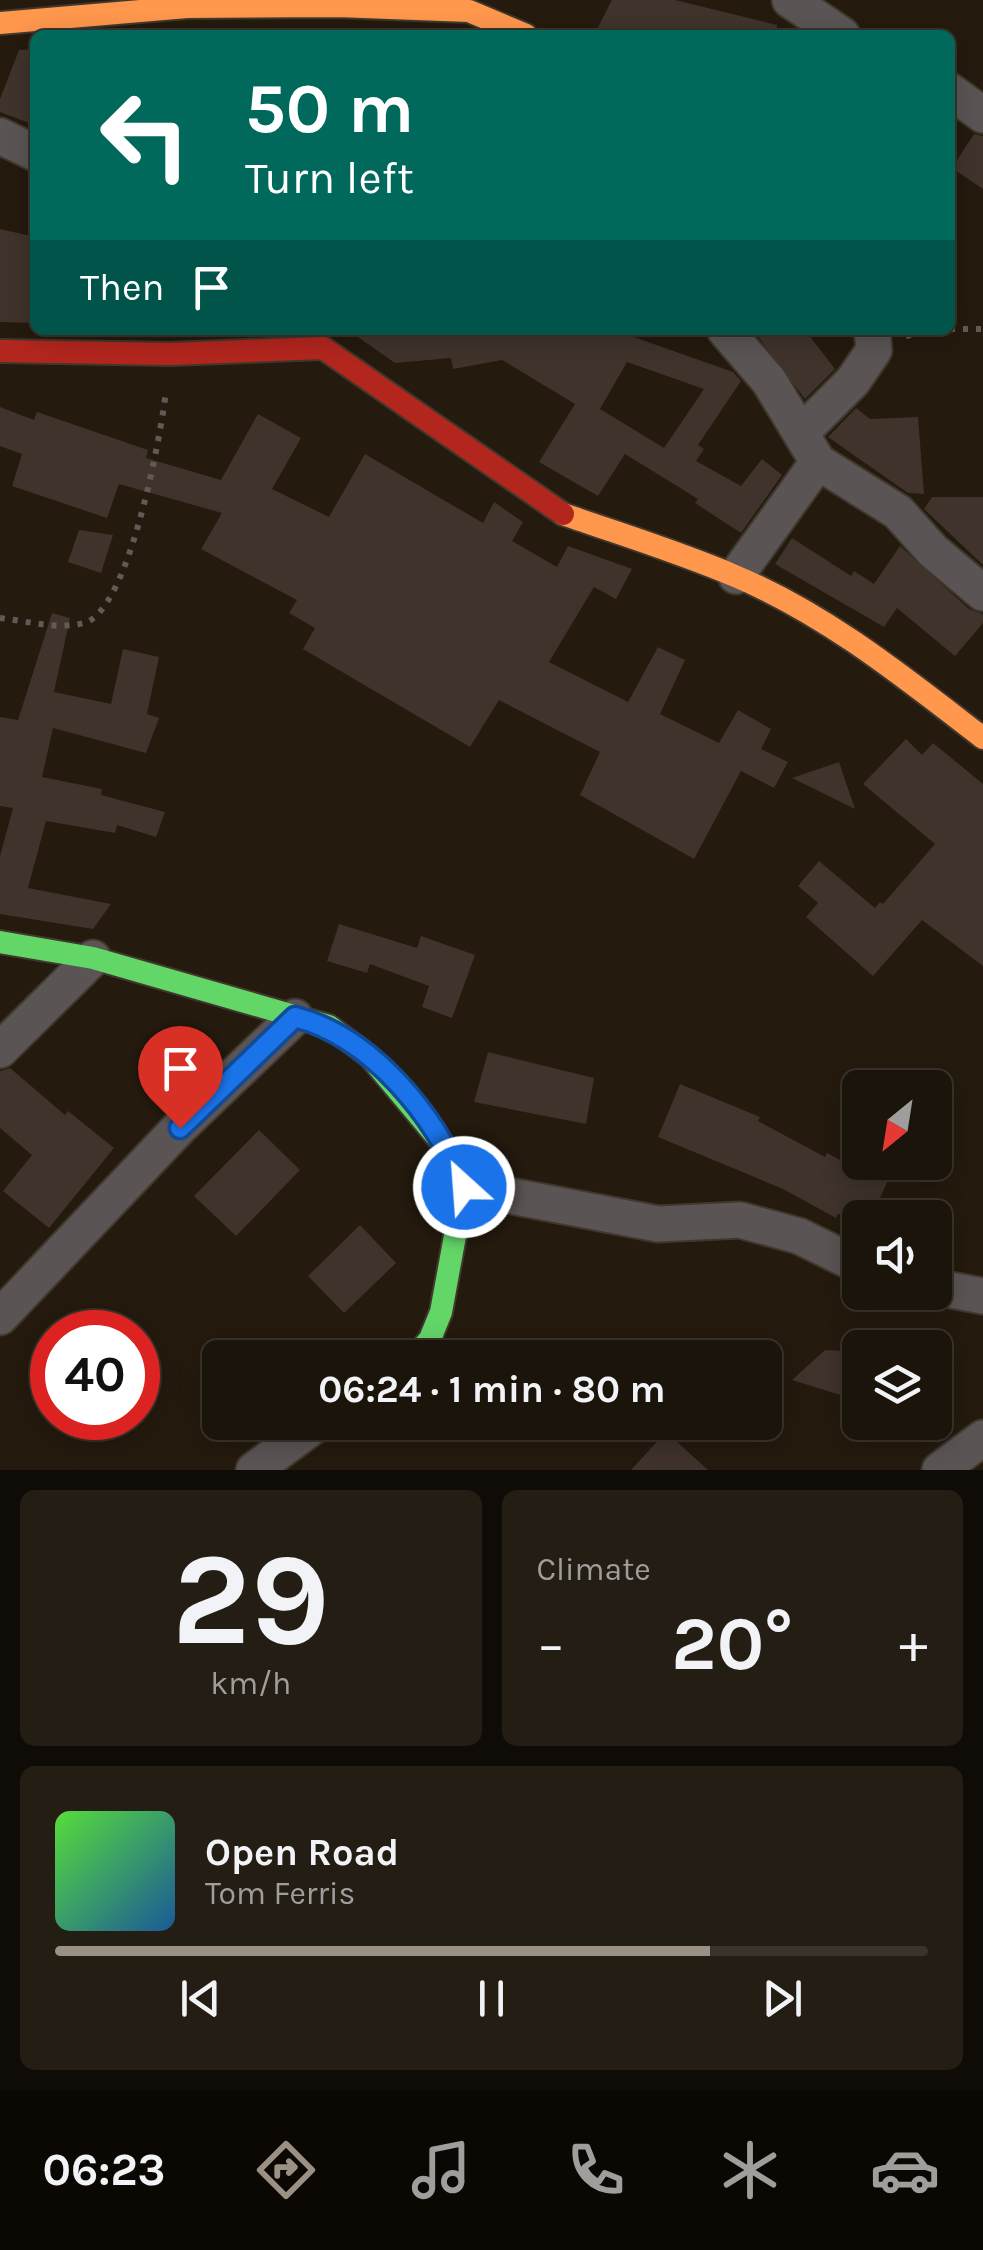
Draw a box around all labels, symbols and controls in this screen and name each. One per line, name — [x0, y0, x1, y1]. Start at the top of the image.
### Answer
text: 50 m — [245, 68, 414, 150]
icon: left — [80, 70, 210, 200]
text: Turn left — [245, 152, 414, 204]
icon: arrive — [184, 260, 239, 315]
text: Then — [80, 265, 164, 310]
pin — [138, 1026, 223, 1129]
icon: arrive — [153, 1041, 208, 1096]
north arrow — [842, 1070, 952, 1180]
map controls — [842, 1070, 952, 1440]
position arrow — [412, 1135, 516, 1239]
button: sound — [842, 1200, 952, 1310]
speed limit sign: 40 — [30, 1310, 160, 1440]
button: layers — [842, 1330, 952, 1440]
text: 06:24 · 1 min · 80 m — [318, 1367, 666, 1412]
text: 29 — [172, 1524, 330, 1676]
text: Climate — [537, 1551, 651, 1588]
text: 20° — [671, 1600, 793, 1688]
text: − — [537, 1612, 565, 1676]
text: + — [899, 1612, 928, 1676]
text: km/h — [210, 1665, 291, 1702]
text: Open Road — [205, 1830, 399, 1875]
text: Tom Ferris — [205, 1875, 355, 1912]
icon: previous — [173, 1971, 228, 2026]
icon: pause — [464, 1971, 519, 2026]
icon: next — [755, 1971, 810, 2026]
icon: directions — [251, 2135, 321, 2205]
icon: music — [406, 2135, 476, 2205]
icon: phone — [561, 2135, 631, 2205]
icon: climate — [715, 2135, 785, 2205]
icon: car — [870, 2135, 940, 2205]
text: 06:23 — [42, 2144, 166, 2196]

